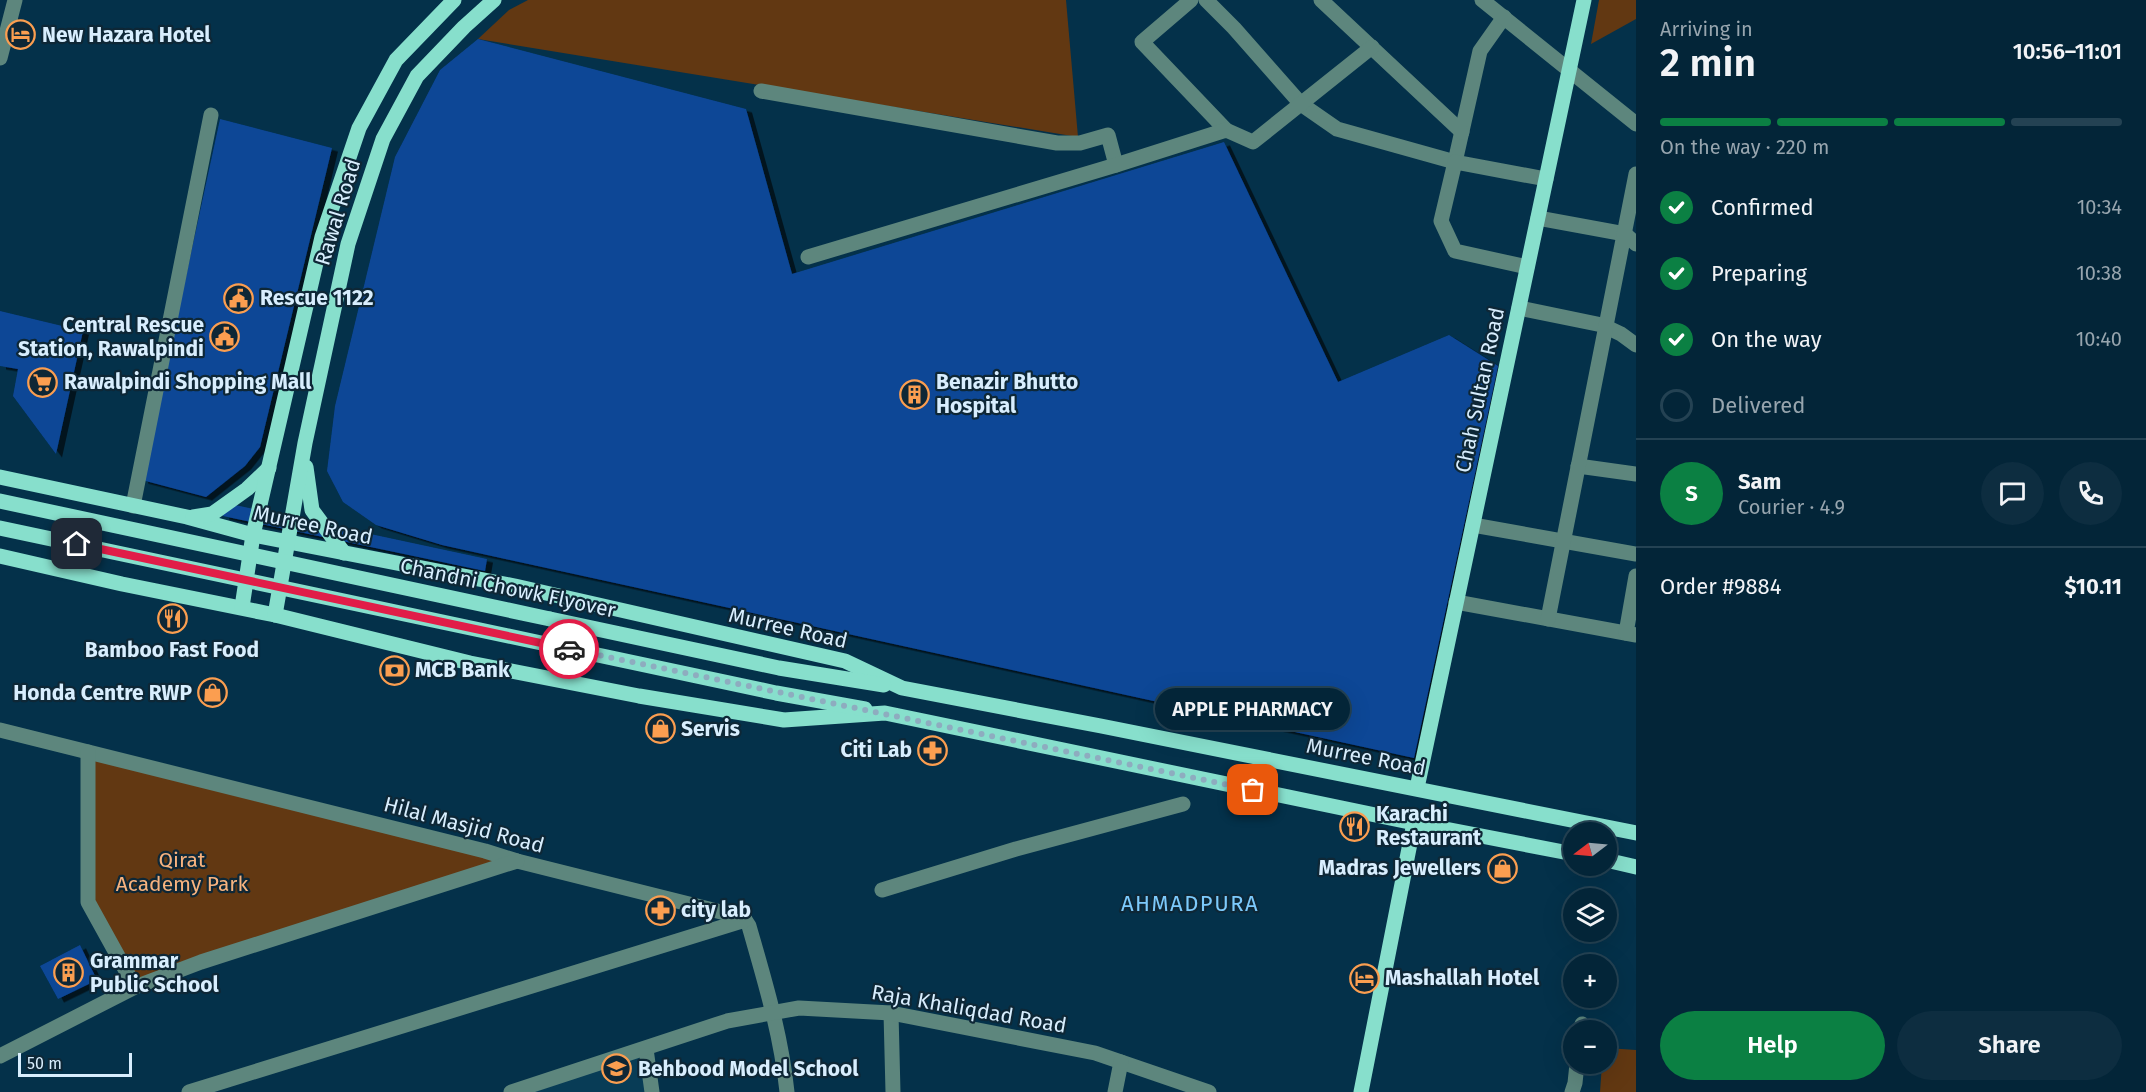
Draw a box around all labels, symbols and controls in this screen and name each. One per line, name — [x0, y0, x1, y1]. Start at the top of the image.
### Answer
text: Arriving in — [1660, 17, 1753, 41]
hotel icon: New Hazara Hotel — [5, 19, 37, 51]
place label: New Hazara Hotel — [42, 22, 211, 48]
text: 10:56–11:01 — [2013, 38, 2122, 65]
text: 2 min — [1660, 40, 1756, 86]
text: On the way · 220 m — [1660, 135, 1829, 159]
street label: Rawal Road — [309, 156, 367, 268]
icon: check — [1660, 191, 1693, 224]
text: Confirmed — [1711, 194, 1814, 221]
text: 10:34 — [2077, 195, 2122, 219]
icon: check — [1660, 257, 1693, 290]
text: Preparing — [1711, 260, 1807, 287]
text: 10:38 — [2076, 261, 2122, 285]
public building icon: Rescue 1122 — [223, 282, 255, 314]
place label: Rescue 1122 — [260, 285, 374, 311]
street label: Chah Sultan Road — [1450, 305, 1510, 475]
place label: Central Rescue Station, Rawalpindi — [18, 312, 204, 362]
public building icon: Central Rescue Station, Rawalpindi — [209, 321, 241, 353]
icon: check — [1660, 323, 1693, 356]
text: On the way — [1711, 326, 1822, 353]
text: 10:40 — [2076, 327, 2122, 351]
supermarket icon: Rawalpindi Shopping Mall — [27, 366, 59, 398]
place label: Rawalpindi Shopping Mall — [64, 369, 312, 395]
place label: Benazir Bhutto Hospital — [936, 369, 1078, 419]
building icon: Benazir Bhutto Hospital — [899, 378, 931, 410]
text: Delivered — [1711, 392, 1806, 419]
button: chat — [1981, 462, 2044, 525]
button: phone — [2059, 462, 2122, 525]
text: Sam — [1738, 468, 1781, 495]
text: S — [1685, 480, 1698, 507]
text: Courier · 4.9 — [1738, 495, 1845, 519]
street label: Murree Road — [251, 500, 375, 550]
pin — [51, 518, 102, 569]
icon: home — [60, 527, 93, 560]
street label: Chandni Chowk Flyover — [398, 552, 618, 624]
text: Order #9884 — [1660, 573, 1781, 600]
text: $10.11 — [2065, 573, 2122, 600]
street label: Murree Road — [726, 602, 850, 654]
restaurant icon: Bamboo Fast Food — [156, 603, 188, 635]
courier — [539, 619, 599, 679]
icon: car — [553, 633, 586, 666]
place label: Bamboo Fast Food — [85, 637, 259, 663]
bank icon: MCB Bank — [378, 654, 410, 686]
place label: MCB Bank — [415, 657, 510, 683]
shop icon: Honda Centre RWP — [197, 677, 229, 709]
place label: Honda Centre RWP — [13, 680, 192, 706]
callout: APPLE PHARMACY — [1156, 688, 1350, 730]
text: APPLE PHARMACY — [1172, 697, 1333, 721]
shop icon: Servis — [644, 713, 676, 745]
place label: Servis — [681, 716, 740, 742]
street label: Murree Road — [1304, 733, 1428, 781]
pharmacy icon: Citi Lab — [917, 734, 949, 766]
place label: Citi Lab — [840, 737, 912, 763]
pin — [1227, 764, 1278, 815]
icon: bag — [1236, 773, 1269, 806]
street label: Hilal Masjid Road — [381, 791, 547, 859]
place label: Karachi Restaurant — [1376, 801, 1482, 851]
restaurant icon: Karachi Restaurant — [1339, 810, 1371, 842]
north arrow — [1563, 822, 1617, 876]
map controls — [1563, 822, 1617, 1074]
park label: Qirat Academy Park — [116, 847, 248, 897]
shop icon: Madras Jewellers — [1486, 852, 1518, 884]
place label: Madras Jewellers — [1318, 855, 1481, 881]
button: layers — [1563, 888, 1617, 942]
district label: AHMADPURA — [1121, 890, 1259, 917]
pharmacy icon: city lab — [644, 894, 676, 926]
place label: city lab — [681, 897, 751, 923]
place label: Grammar Public School — [90, 948, 220, 998]
button: + — [1563, 954, 1617, 1008]
building icon: Grammar Public School — [53, 957, 85, 989]
hotel icon: Mashallah Hotel — [1348, 962, 1380, 994]
place label: Mashallah Hotel — [1385, 965, 1540, 991]
street label: Raja Khaliqdad Road — [869, 979, 1069, 1039]
button: Help — [1660, 1011, 1885, 1080]
button: Share — [1897, 1011, 2122, 1080]
button: − — [1563, 1020, 1617, 1074]
scale bar — [18, 1050, 132, 1078]
school or university icon: Behbood Model School — [601, 1053, 633, 1085]
text: 50 m — [27, 1054, 62, 1073]
place label: Behbood Model School — [638, 1056, 859, 1082]

